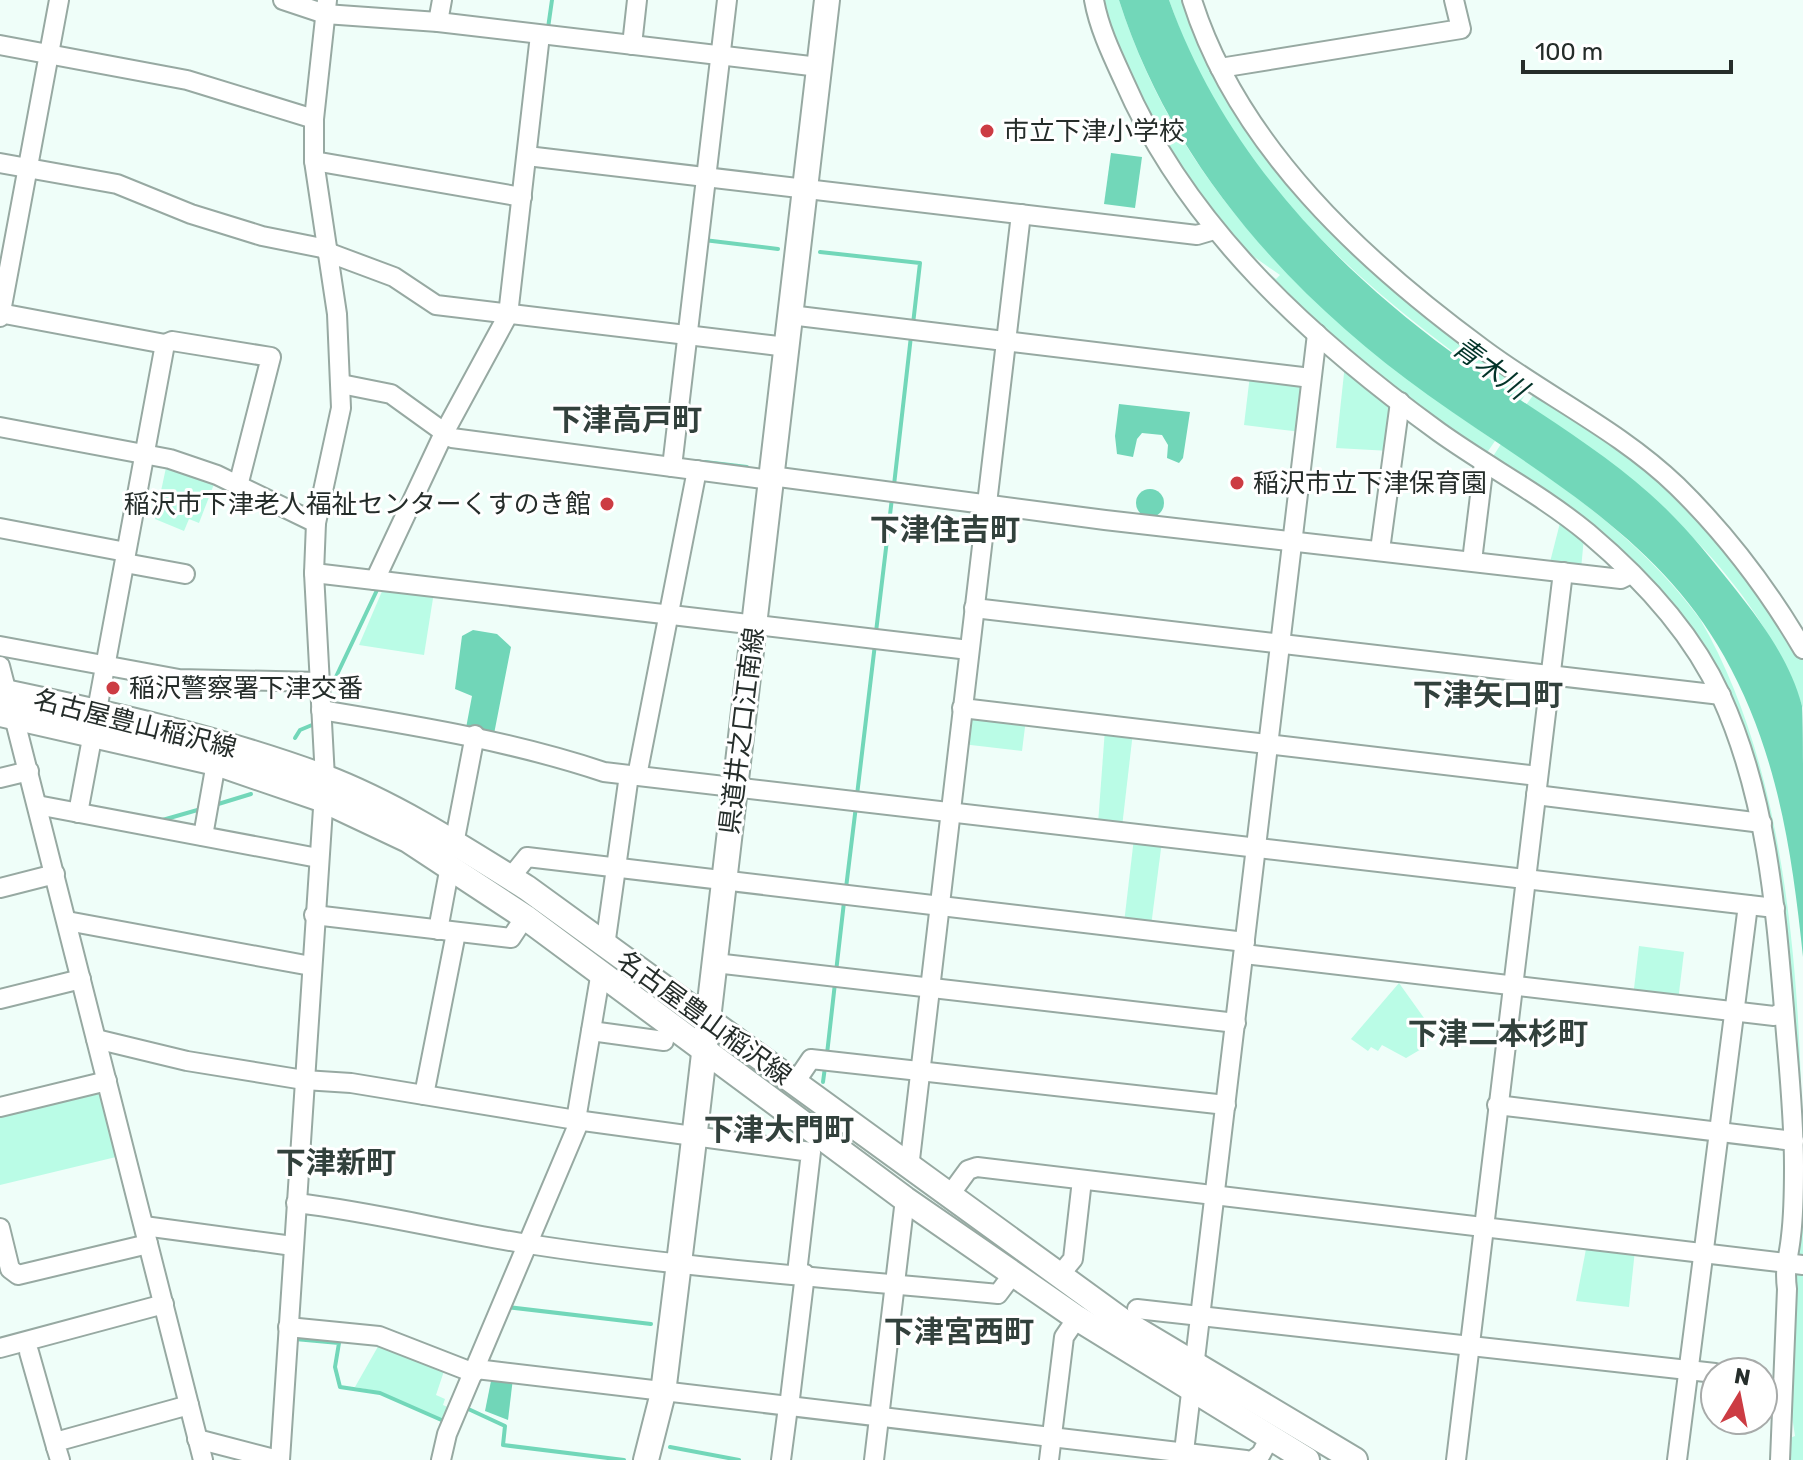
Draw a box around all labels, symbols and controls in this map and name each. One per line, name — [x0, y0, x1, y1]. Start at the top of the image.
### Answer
scale bar — [1523, 24, 1731, 74]
text: 100 m — [1535, 38, 1603, 66]
place label: 市立下津小学校 — [1003, 116, 1185, 147]
marker: 市立下津小学校 — [978, 122, 996, 140]
water label: 青木川 — [1446, 330, 1536, 408]
district label: 下津高戸町 — [552, 402, 702, 438]
place label: 稲沢市立下津保育園 — [1253, 468, 1487, 499]
marker: 稲沢市立下津保育園 — [1228, 474, 1246, 492]
place label: 稲沢市下津老人福祉センターくすのき館 — [124, 489, 591, 520]
marker: 稲沢市下津老人福祉センターくすのき館 — [598, 495, 616, 513]
district label: 下津住吉町 — [870, 512, 1020, 548]
street label: 県道井之口江南線 — [714, 626, 770, 836]
place label: 稲沢警察署下津交番 — [129, 673, 363, 704]
district label: 下津矢口町 — [1413, 677, 1563, 713]
marker: 稲沢警察署下津交番 — [104, 679, 122, 697]
street label: 名古屋豊山稲沢線 — [30, 684, 240, 764]
street label: 名古屋豊山稲沢線 — [611, 944, 797, 1092]
district label: 下津二本杉町 — [1408, 1016, 1588, 1052]
district label: 下津大門町 — [704, 1112, 854, 1148]
district label: 下津新町 — [276, 1145, 396, 1181]
district label: 下津宮西町 — [884, 1314, 1034, 1350]
north arrow — [1699, 1356, 1779, 1436]
text: N — [1732, 1362, 1753, 1391]

